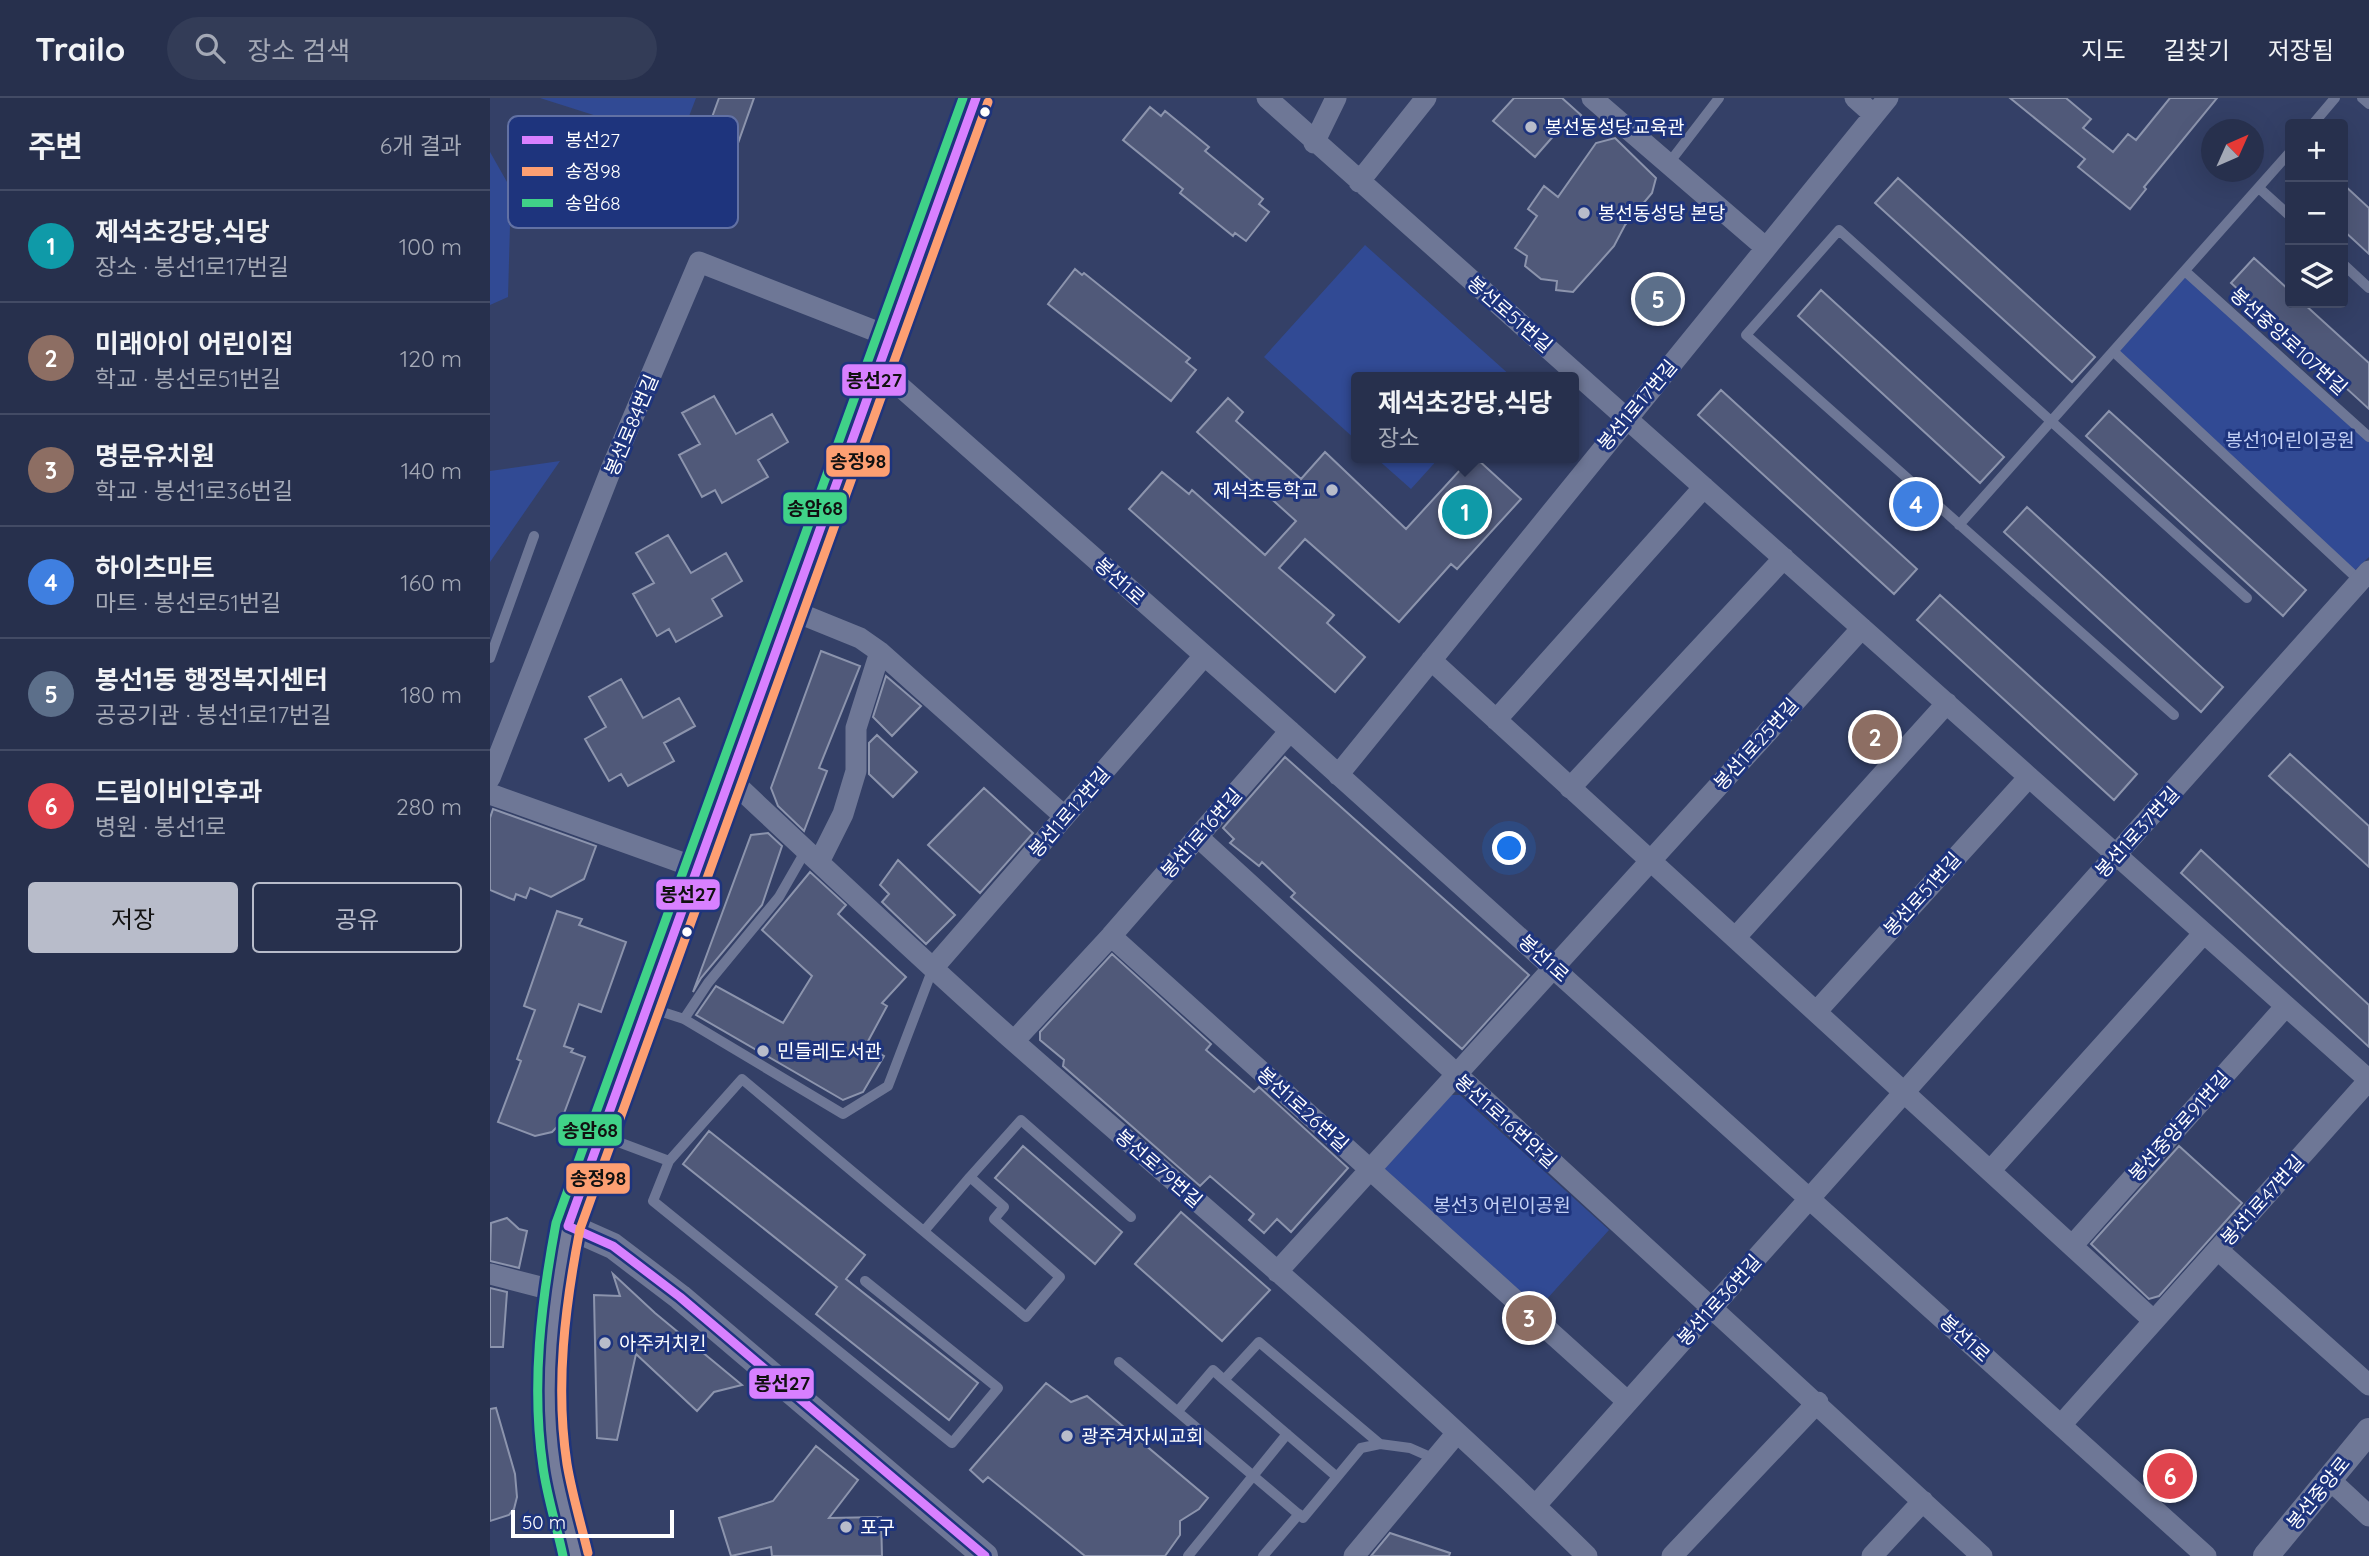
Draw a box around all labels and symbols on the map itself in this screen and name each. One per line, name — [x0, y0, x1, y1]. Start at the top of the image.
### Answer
unlabelled marker — [978, 105, 992, 119]
place label: 봉선동성당교육관 — [1545, 115, 1685, 139]
legend — [508, 116, 738, 228]
marker: 봉선동성당교육관 — [1523, 119, 1539, 135]
north arrow — [2201, 119, 2264, 182]
text: 봉선27 — [565, 128, 620, 152]
text: 송정98 — [565, 159, 621, 183]
text: 송암68 — [565, 191, 620, 215]
place label: 봉선동성당 본당 — [1598, 201, 1726, 225]
marker: 봉선동성당 본당 — [1576, 205, 1592, 221]
street label: 봉선로51번길 — [1463, 271, 1557, 357]
pin: 5 — [1635, 273, 1681, 325]
street label: 봉선중앙로107번길 — [2225, 282, 2353, 400]
street label: 봉선1로17번길 — [1592, 355, 1682, 455]
line badge: 봉선27 — [841, 363, 907, 397]
text: 봉선27 — [846, 368, 902, 392]
street label: 봉선로84번길 — [599, 371, 663, 479]
park label: 봉선1어린이공원 — [2225, 428, 2355, 452]
line badge: 송정98 — [825, 444, 891, 478]
text: 송정98 — [830, 449, 886, 473]
place label: 제석초등학교 — [1213, 478, 1318, 502]
pin: 4 — [1893, 478, 1939, 530]
marker: 제석초등학교 — [1324, 482, 1340, 498]
pin: 1 — [1442, 486, 1488, 538]
line badge: 송암68 — [782, 491, 848, 525]
text: 송암68 — [787, 496, 843, 520]
street label: 봉선1로 — [1090, 552, 1150, 610]
street label: 봉선1로25번길 — [1709, 693, 1803, 795]
pin: 2 — [1852, 711, 1898, 763]
street label: 봉선1로12번길 — [1023, 762, 1115, 862]
street label: 봉선1로37번길 — [2090, 782, 2184, 882]
street label: 봉선1로16번길 — [1155, 783, 1247, 883]
your location — [1492, 831, 1526, 865]
street label: 봉선로51번길 — [1878, 847, 1966, 941]
line badge: 봉선27 — [655, 878, 721, 911]
text: 봉선27 — [660, 882, 716, 906]
unlabelled marker — [680, 925, 694, 939]
street label: 봉선1로 — [1514, 929, 1574, 987]
place label: 민들레도서관 — [777, 1039, 882, 1063]
marker: 민들레도서관 — [755, 1043, 771, 1059]
street label: 봉선1로26번길 — [1252, 1062, 1354, 1156]
street label: 봉선중앙로91번길 — [2123, 1066, 2235, 1186]
street label: 봉선1로16번안길 — [1450, 1069, 1562, 1173]
line badge: 송암68 — [557, 1113, 623, 1147]
text: 송암68 — [562, 1118, 618, 1142]
street label: 봉선로79번길 — [1110, 1124, 1208, 1212]
street label: 봉선1로47번길 — [2215, 1150, 2309, 1250]
line badge: 송정98 — [565, 1162, 631, 1195]
text: 송정98 — [570, 1166, 626, 1190]
park label: 봉선3 어린이공원 — [1433, 1193, 1571, 1217]
street label: 봉선1로36번길 — [1672, 1249, 1766, 1351]
pin: 3 — [1506, 1292, 1552, 1344]
street label: 봉선1로 — [1935, 1309, 1995, 1367]
place label: 아주커치킨 — [619, 1331, 706, 1355]
marker: 아주커치킨 — [597, 1335, 613, 1351]
line badge: 봉선27 — [748, 1367, 815, 1400]
text: 봉선27 — [754, 1371, 810, 1395]
place label: 광주겨자씨교회 — [1081, 1424, 1203, 1448]
marker: 광주겨자씨교회 — [1059, 1428, 1075, 1444]
pin: 6 — [2147, 1450, 2193, 1502]
street label: 봉선중앙로 — [2281, 1451, 2355, 1535]
scale bar — [511, 1507, 674, 1539]
place label: 포구 — [860, 1515, 895, 1539]
marker: 포구 — [838, 1519, 854, 1535]

